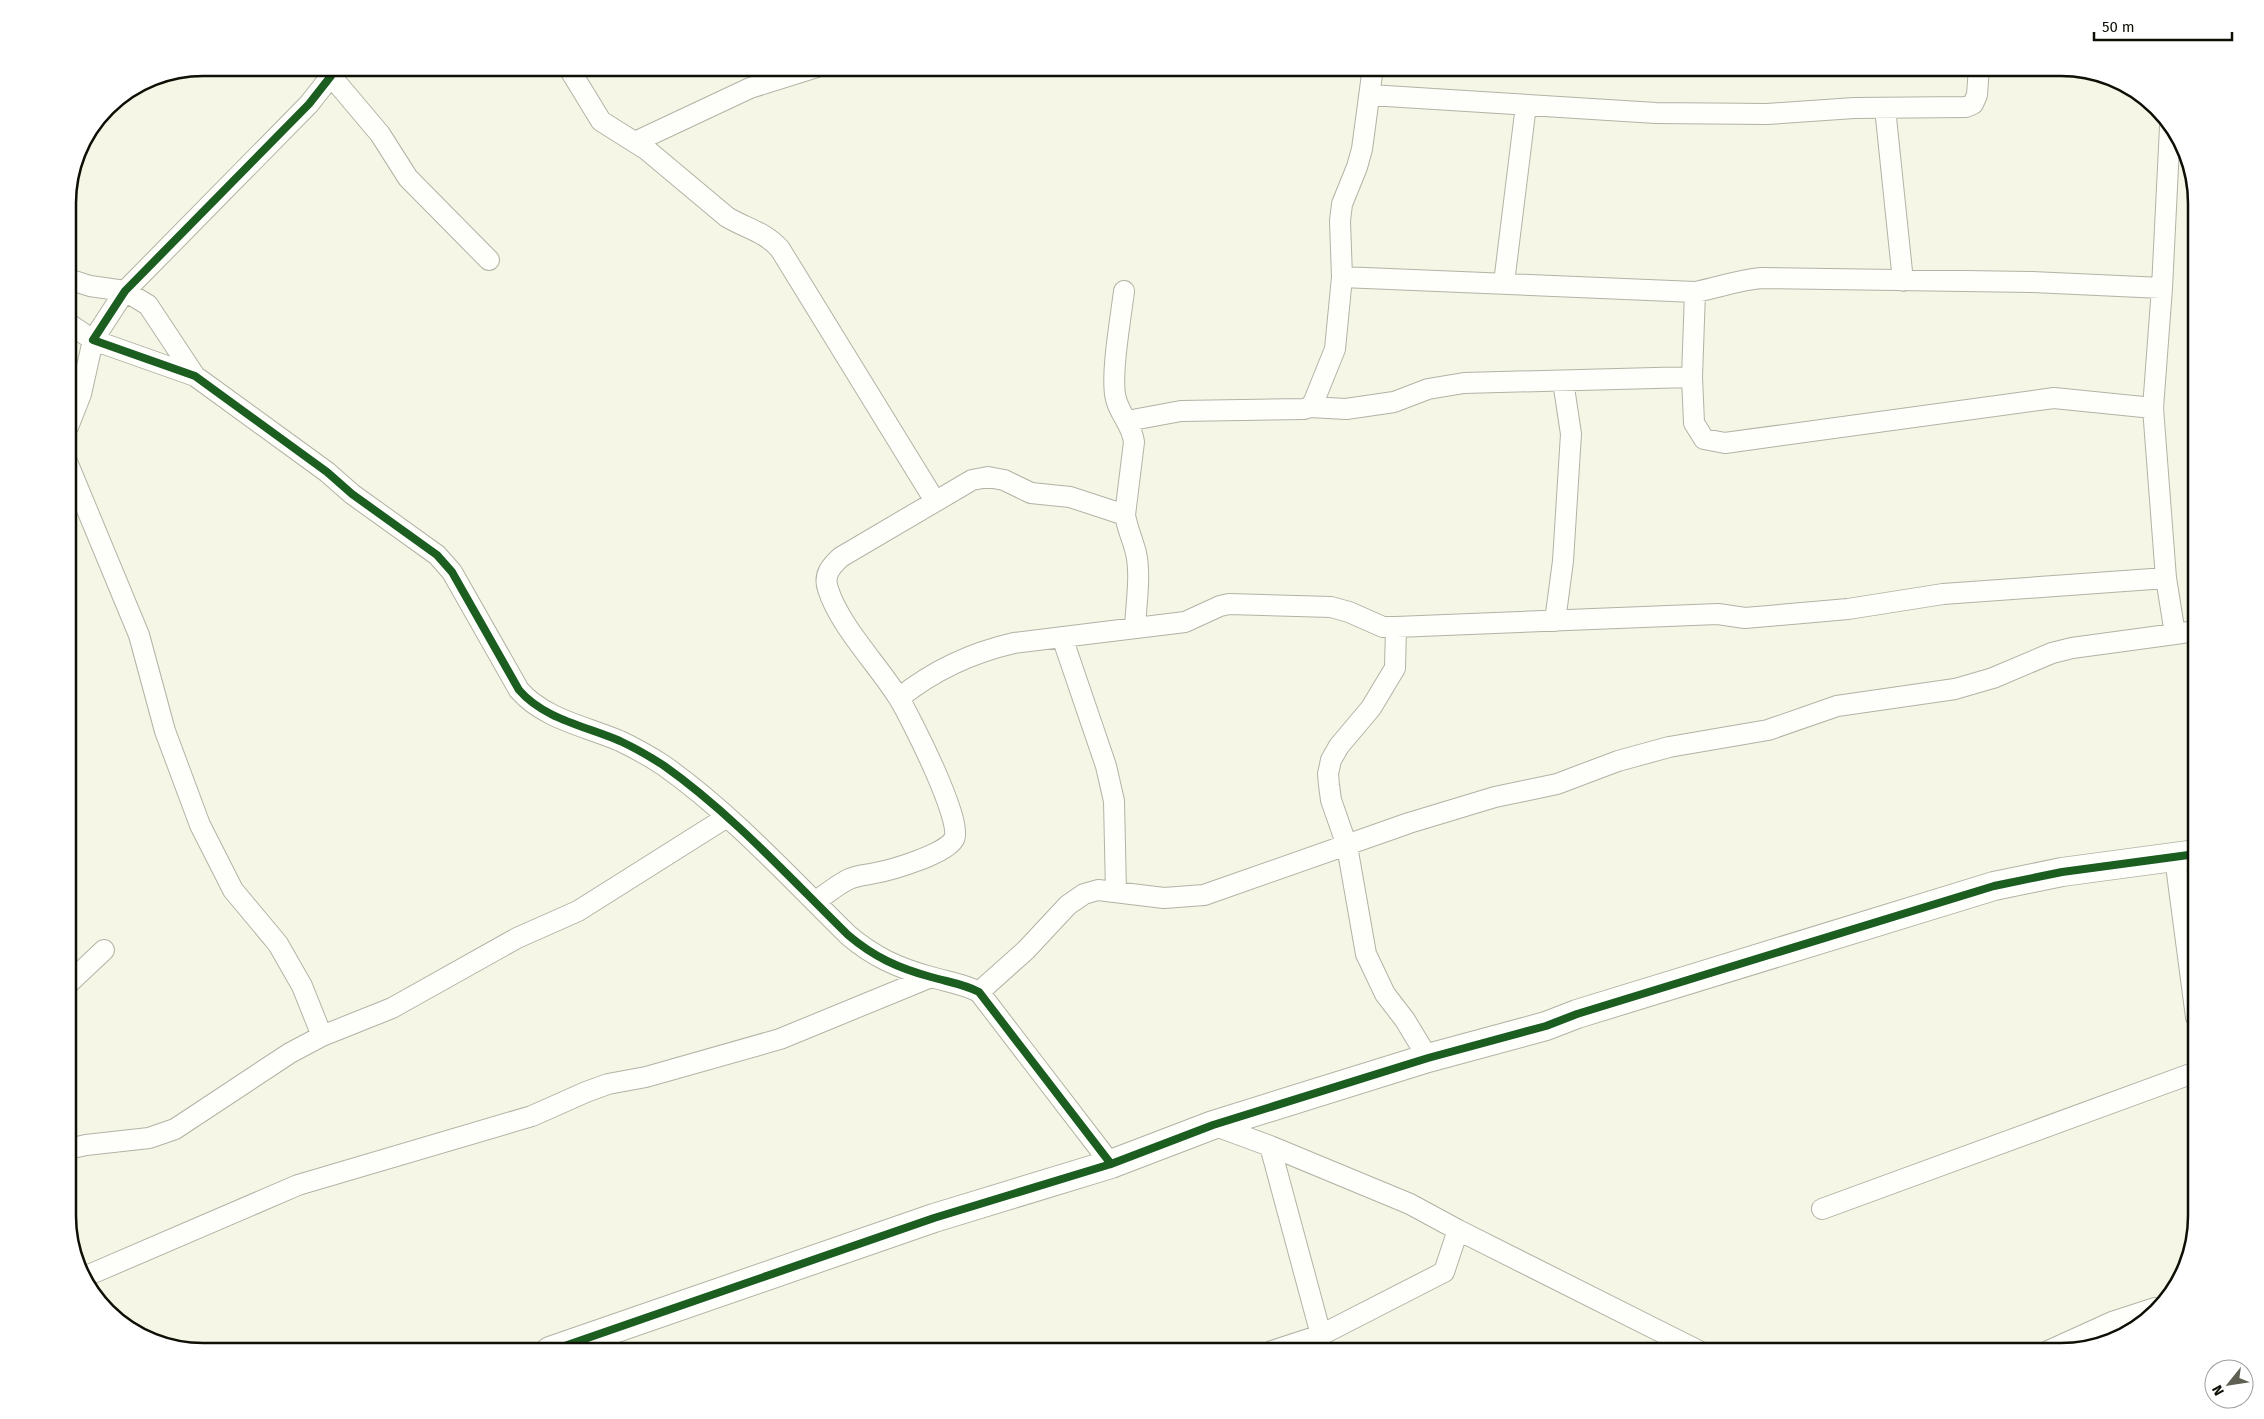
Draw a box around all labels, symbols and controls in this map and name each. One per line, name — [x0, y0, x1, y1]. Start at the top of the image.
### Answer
scale bar — [2094, 10, 2232, 42]
text: 50 m — [2102, 18, 2135, 36]
north arrow — [2204, 1359, 2254, 1409]
text: N — [2208, 1382, 2228, 1399]

